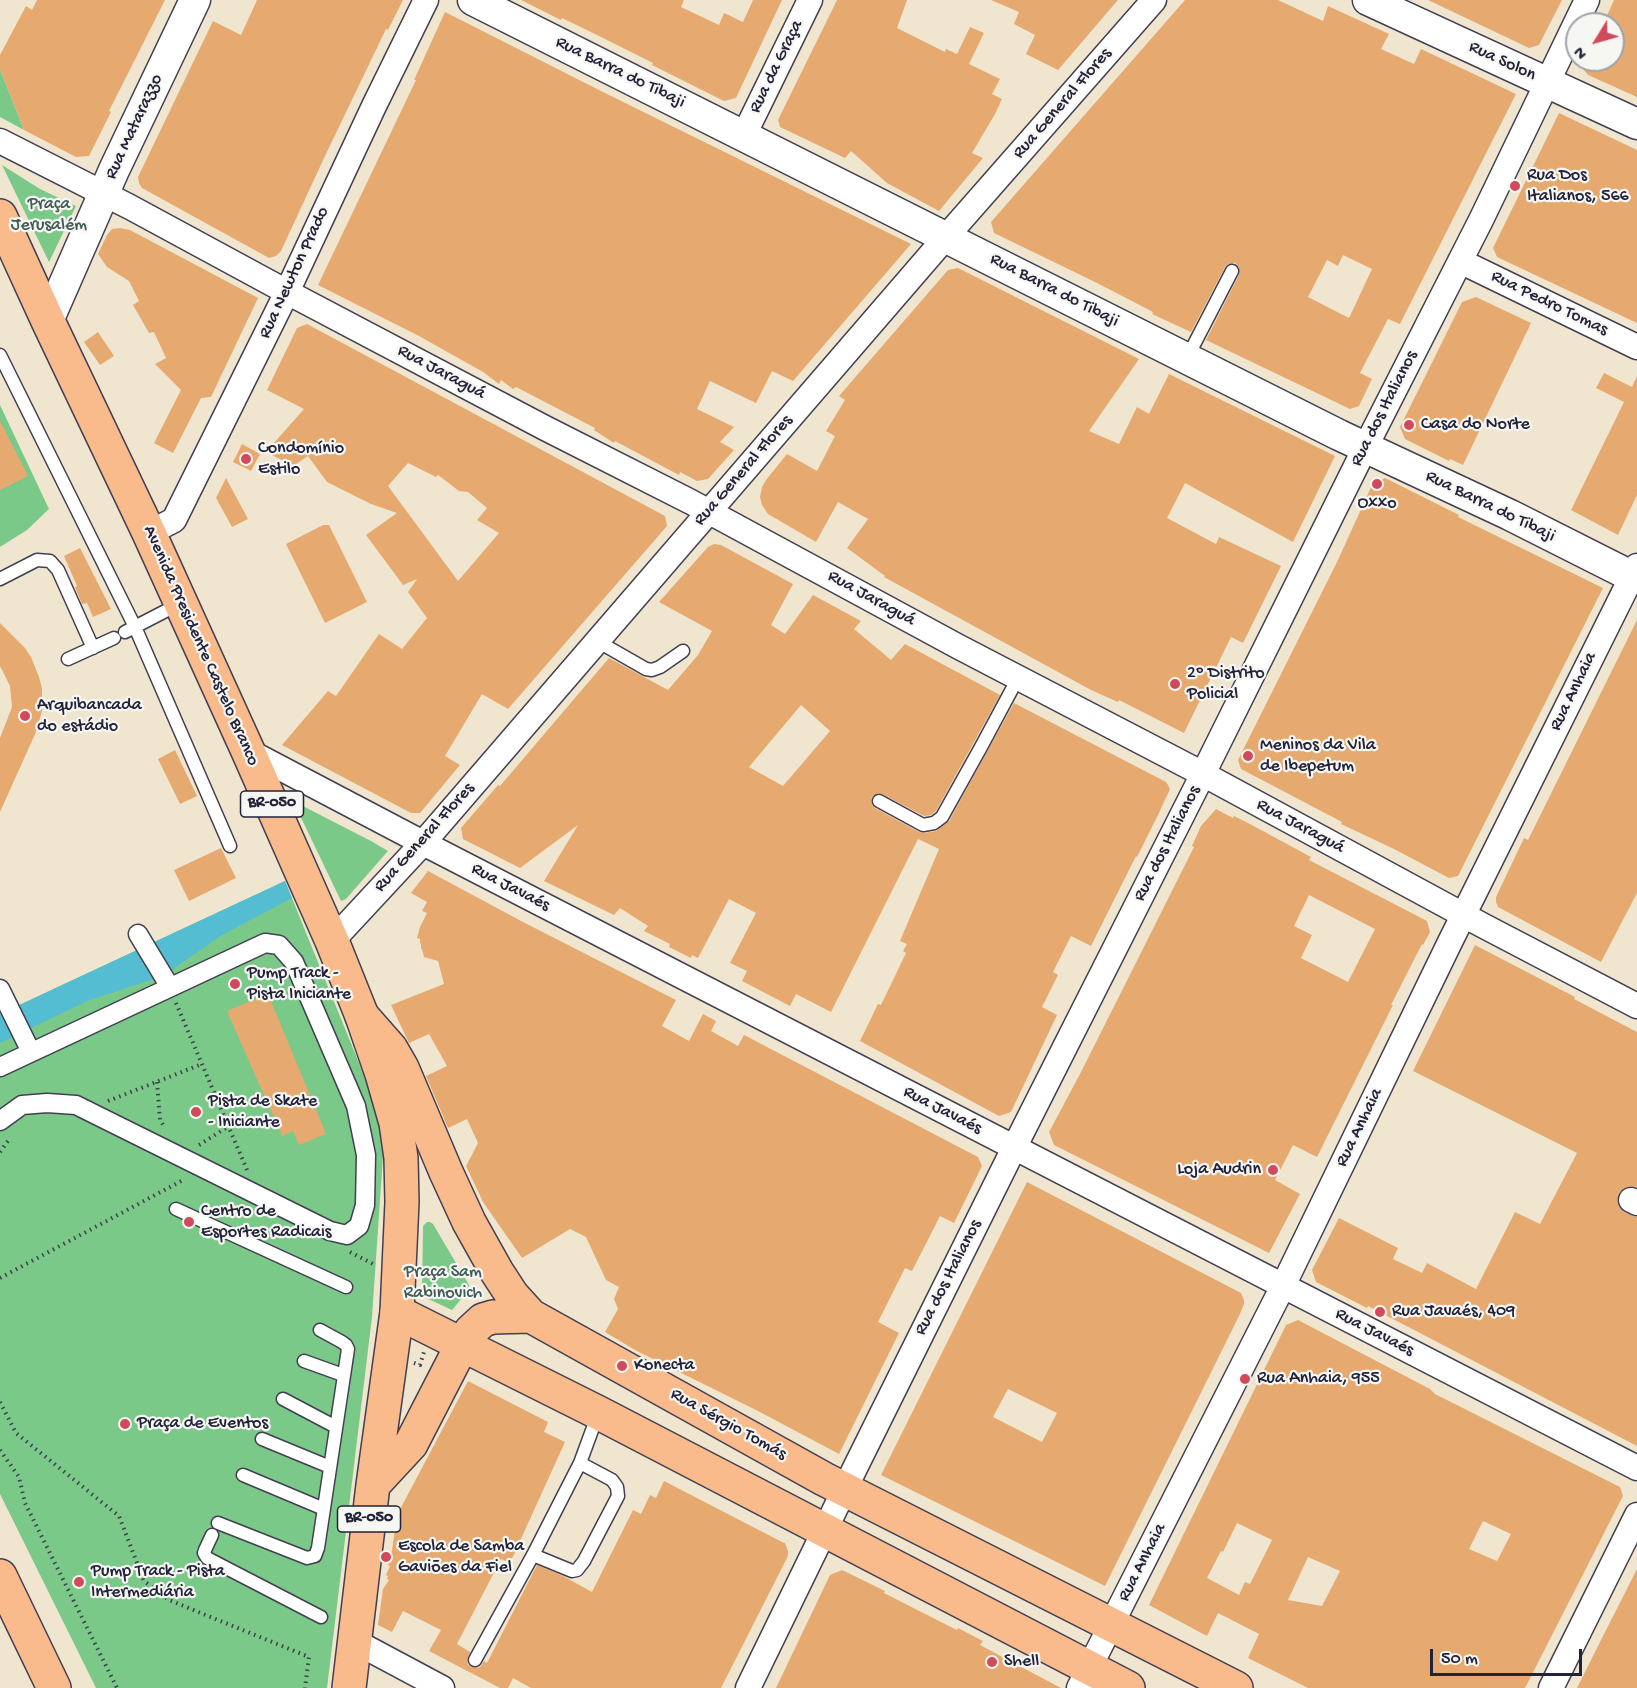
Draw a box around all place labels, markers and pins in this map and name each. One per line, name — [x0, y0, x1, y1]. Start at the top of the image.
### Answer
place label: Rua Dos Italianos, 566 — [1527, 165, 1629, 207]
marker: Rua Dos Italianos, 566 — [1508, 179, 1522, 193]
place label: Casa do Norte — [1421, 414, 1530, 436]
marker: Casa do Norte — [1402, 418, 1416, 432]
place label: Condomínio Estilo — [258, 438, 344, 480]
marker: Condomínio Estilo — [239, 452, 253, 466]
marker: Oxxo — [1370, 477, 1384, 491]
place label: Oxxo — [1357, 493, 1397, 515]
place label: 2º Distrito Policial — [1187, 663, 1264, 706]
marker: 2º Distrito Policial — [1168, 677, 1182, 691]
place label: Arquibancada do estádio — [37, 695, 142, 738]
marker: Arquibancada do estádio — [18, 709, 32, 723]
place label: Meninos da Vila de Ibepetum — [1260, 735, 1376, 777]
marker: Meninos da Vila de Ibepetum — [1241, 749, 1255, 763]
place label: Pump Track - Pista Iniciante — [247, 963, 351, 1006]
marker: Pump Track - Pista Iniciante — [228, 977, 242, 991]
place label: Pista de Skate - Iniciante — [208, 1091, 317, 1134]
marker: Pista de Skate - Iniciante — [189, 1105, 203, 1119]
place label: Loja Audrin — [1177, 1159, 1261, 1181]
marker: Loja Audrin — [1266, 1163, 1280, 1177]
place label: Centro de Esportes Radicais — [201, 1201, 331, 1244]
marker: Centro de Esportes Radicais — [182, 1215, 196, 1229]
place label: Rua Javaés, 409 — [1392, 1301, 1515, 1323]
marker: Rua Javaés, 409 — [1373, 1305, 1387, 1319]
place label: Konecta — [634, 1355, 695, 1377]
marker: Konecta — [615, 1359, 629, 1373]
place label: Rua Anhaia, 955 — [1257, 1368, 1380, 1390]
marker: Rua Anhaia, 955 — [1238, 1372, 1252, 1386]
place label: Praça de Eventos — [137, 1413, 268, 1435]
marker: Praça de Eventos — [118, 1417, 132, 1431]
place label: Escola de Samba Gaviões da Fiel — [398, 1536, 524, 1578]
marker: Escola de Samba Gaviões da Fiel — [379, 1550, 393, 1564]
place label: Pump Track - Pista Intermediária — [91, 1561, 225, 1604]
marker: Pump Track - Pista Intermediária — [72, 1575, 86, 1589]
place label: Shell — [1004, 1651, 1039, 1673]
marker: Shell — [985, 1655, 999, 1669]

